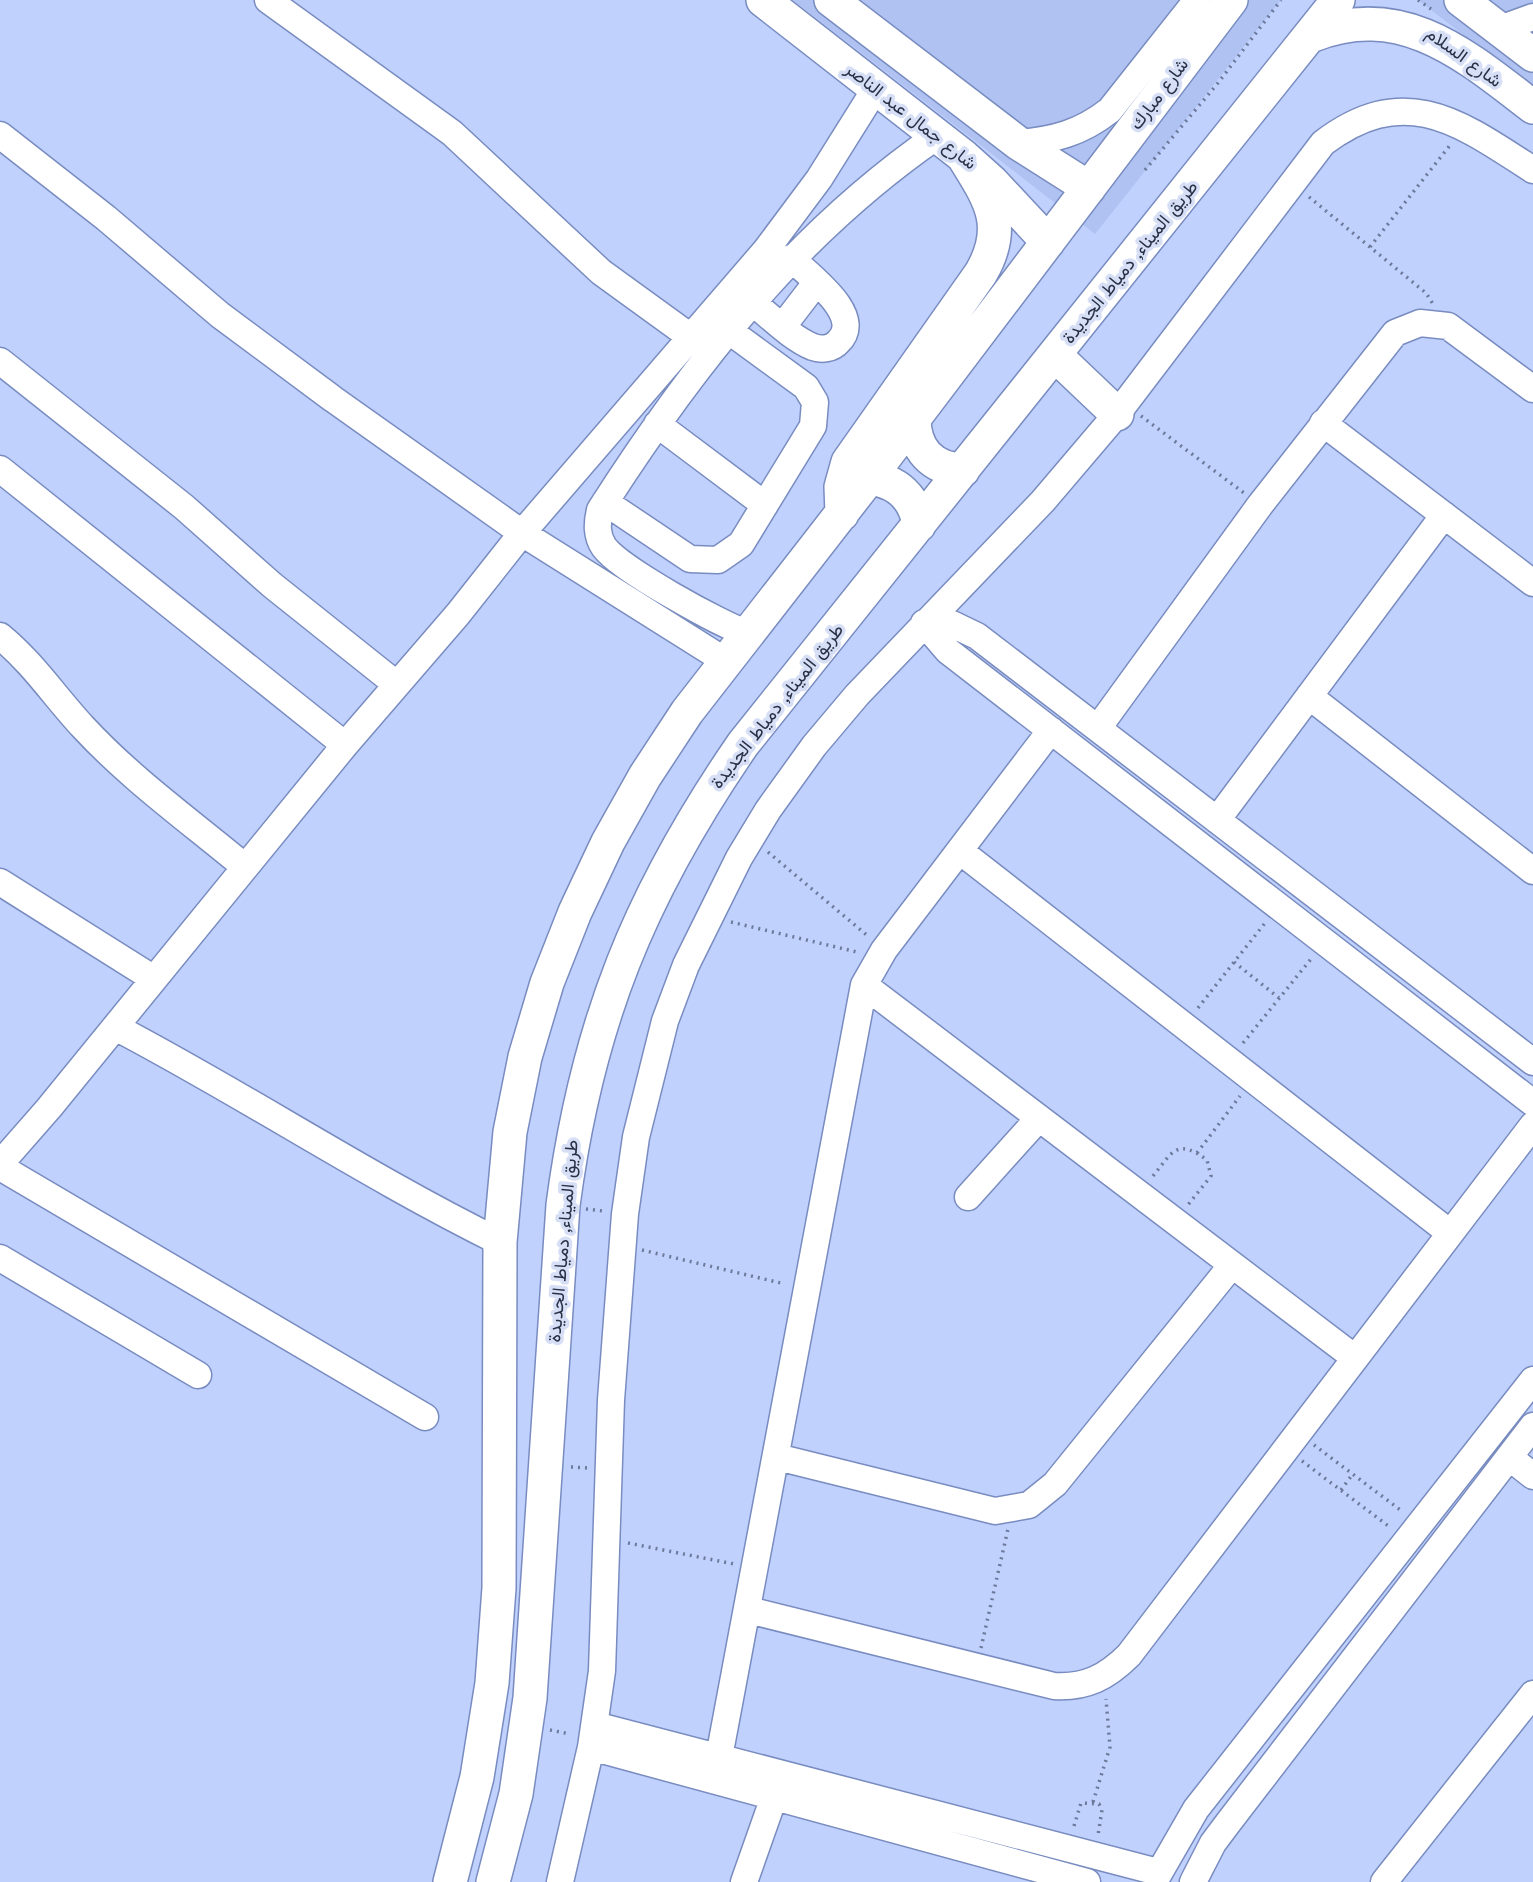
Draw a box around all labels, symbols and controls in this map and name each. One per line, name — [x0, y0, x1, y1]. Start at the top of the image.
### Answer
street label: شارع السلام — [1421, 22, 1506, 93]
street label: شارع مبارك — [1125, 54, 1194, 135]
street label: شارع جمال عبد الناصر — [840, 57, 981, 175]
street label: طريق الميناء, دمياط الجديدة — [1058, 176, 1202, 348]
street label: طريق الميناء, دمياط الجديدة — [706, 619, 848, 793]
street label: طريق الميناء, دمياط الجديدة — [543, 1139, 583, 1343]

